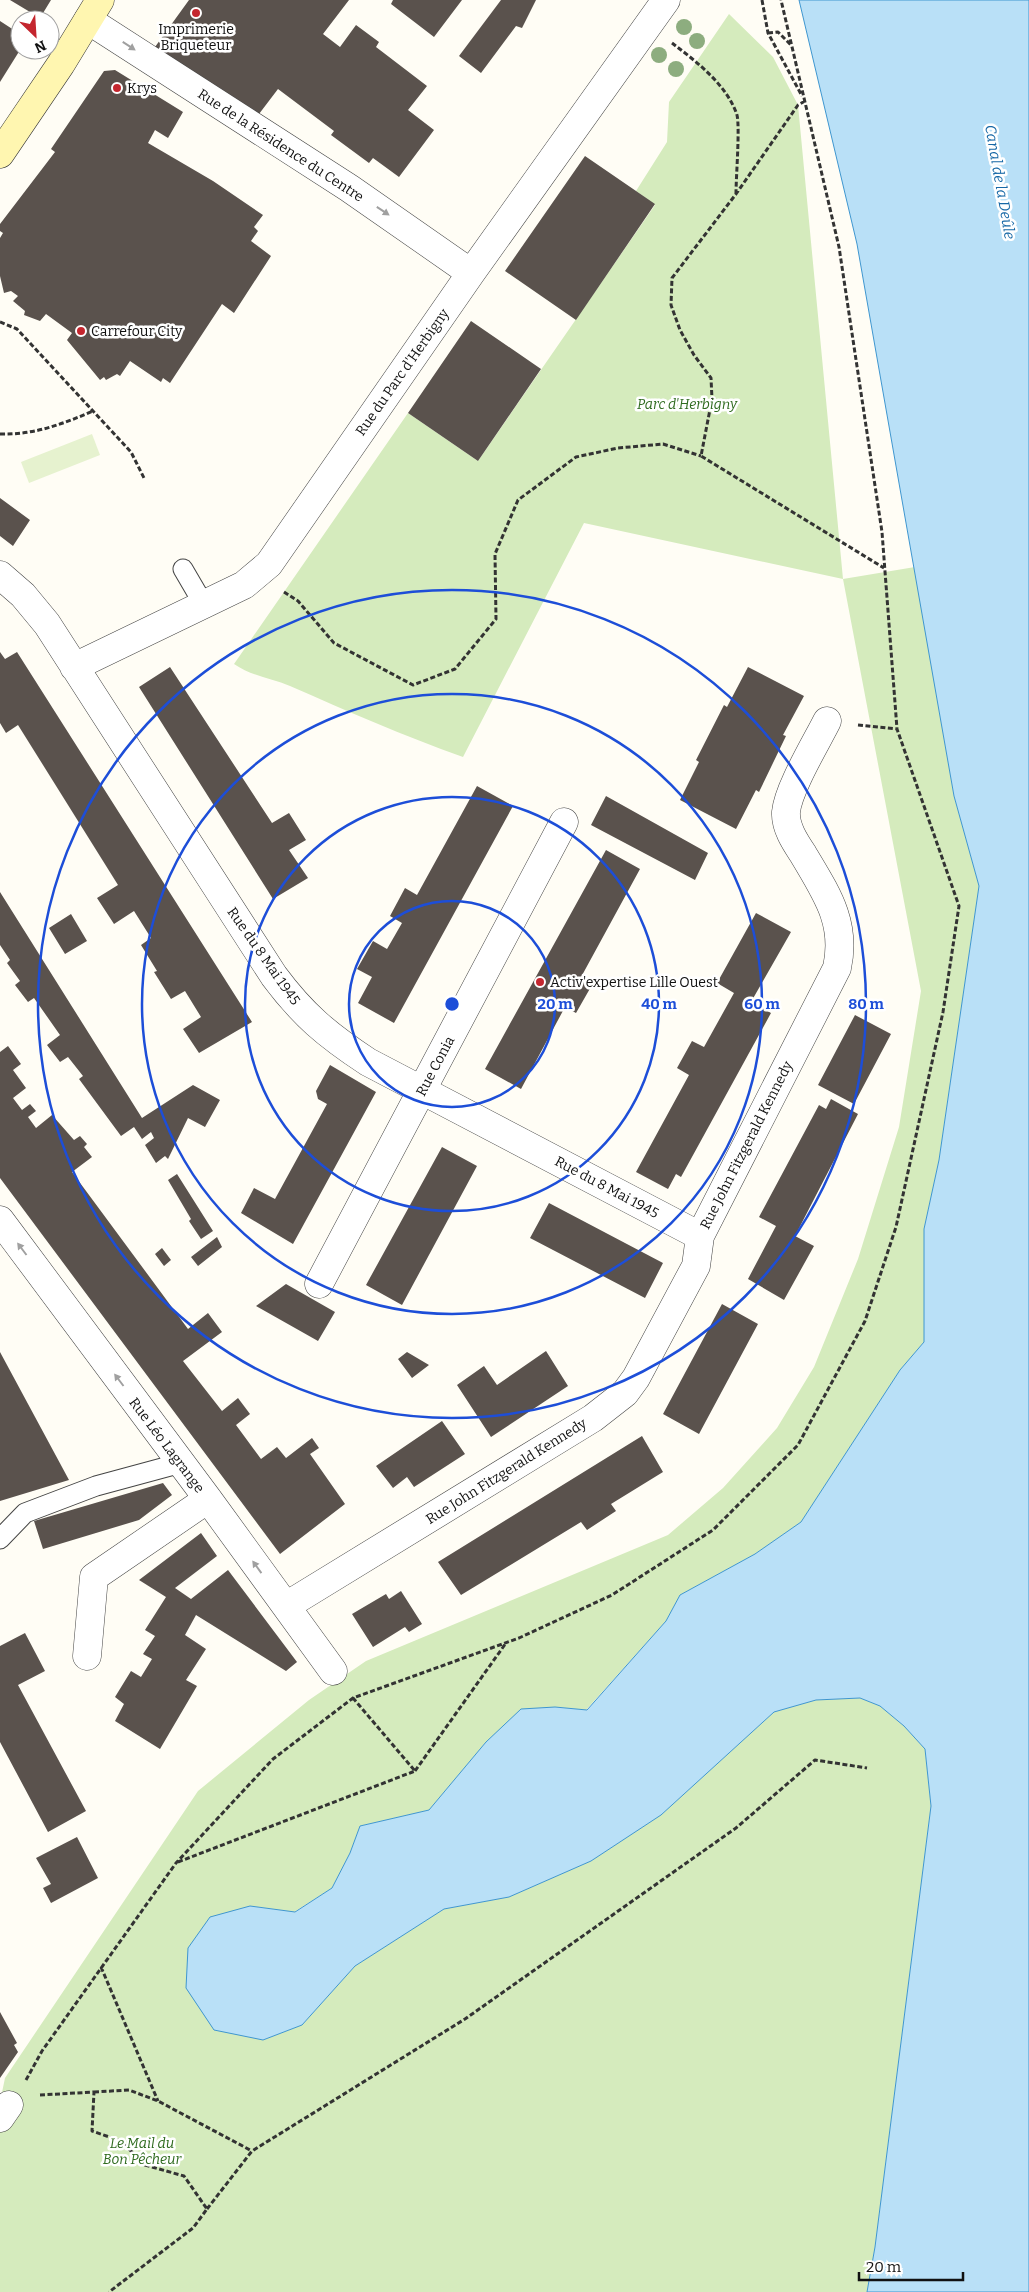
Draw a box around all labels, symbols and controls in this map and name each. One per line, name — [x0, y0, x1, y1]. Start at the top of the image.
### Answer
marker: Imprimerie Briqueteur — [190, 7, 202, 19]
north arrow — [10, 10, 60, 60]
place label: Imprimerie Briqueteur — [158, 21, 234, 54]
text: N — [32, 36, 49, 56]
one-way arrow — [122, 42, 136, 51]
place label: Krys — [127, 80, 157, 97]
marker: Krys — [111, 82, 123, 94]
street label: Rue de la Résidence du Centre — [195, 85, 367, 205]
water label: Canal de la Deûle — [981, 123, 1019, 241]
one-way arrow — [376, 206, 390, 216]
street label: Rue du Parc d'Herbigny — [352, 305, 453, 439]
place label: Carrefour City — [91, 323, 183, 340]
marker: Carrefour City — [75, 325, 87, 337]
park label: Parc d'Herbigny — [637, 396, 738, 413]
street label: Rue du 8 Mai 1945 — [223, 904, 304, 1008]
place label: Activ'expertise Lille Ouest — [550, 974, 718, 991]
marker: Activ'expertise Lille Ouest — [534, 976, 546, 988]
centre of rings — [443, 995, 461, 1013]
text: 20 m — [538, 995, 573, 1013]
text: 40 m — [641, 995, 678, 1013]
text: 60 m — [744, 995, 780, 1013]
text: 80 m — [848, 995, 884, 1013]
street label: Rue Conia — [413, 1033, 458, 1099]
street label: Rue John Fitzgerald Kennedy — [697, 1058, 797, 1232]
street label: Rue du 8 Mai 1945 — [552, 1153, 662, 1222]
one-way arrow — [17, 1242, 27, 1256]
one-way arrow — [114, 1373, 124, 1387]
street label: Rue Léo Lagrange — [125, 1394, 208, 1496]
street label: Rue John Fitzgerald Kennedy — [423, 1415, 590, 1528]
one-way arrow — [252, 1560, 262, 1574]
park label: Le Mail du Bon Pêcheur — [103, 2135, 183, 2168]
scale bar — [859, 2250, 963, 2282]
text: 20 m — [866, 2258, 902, 2276]

